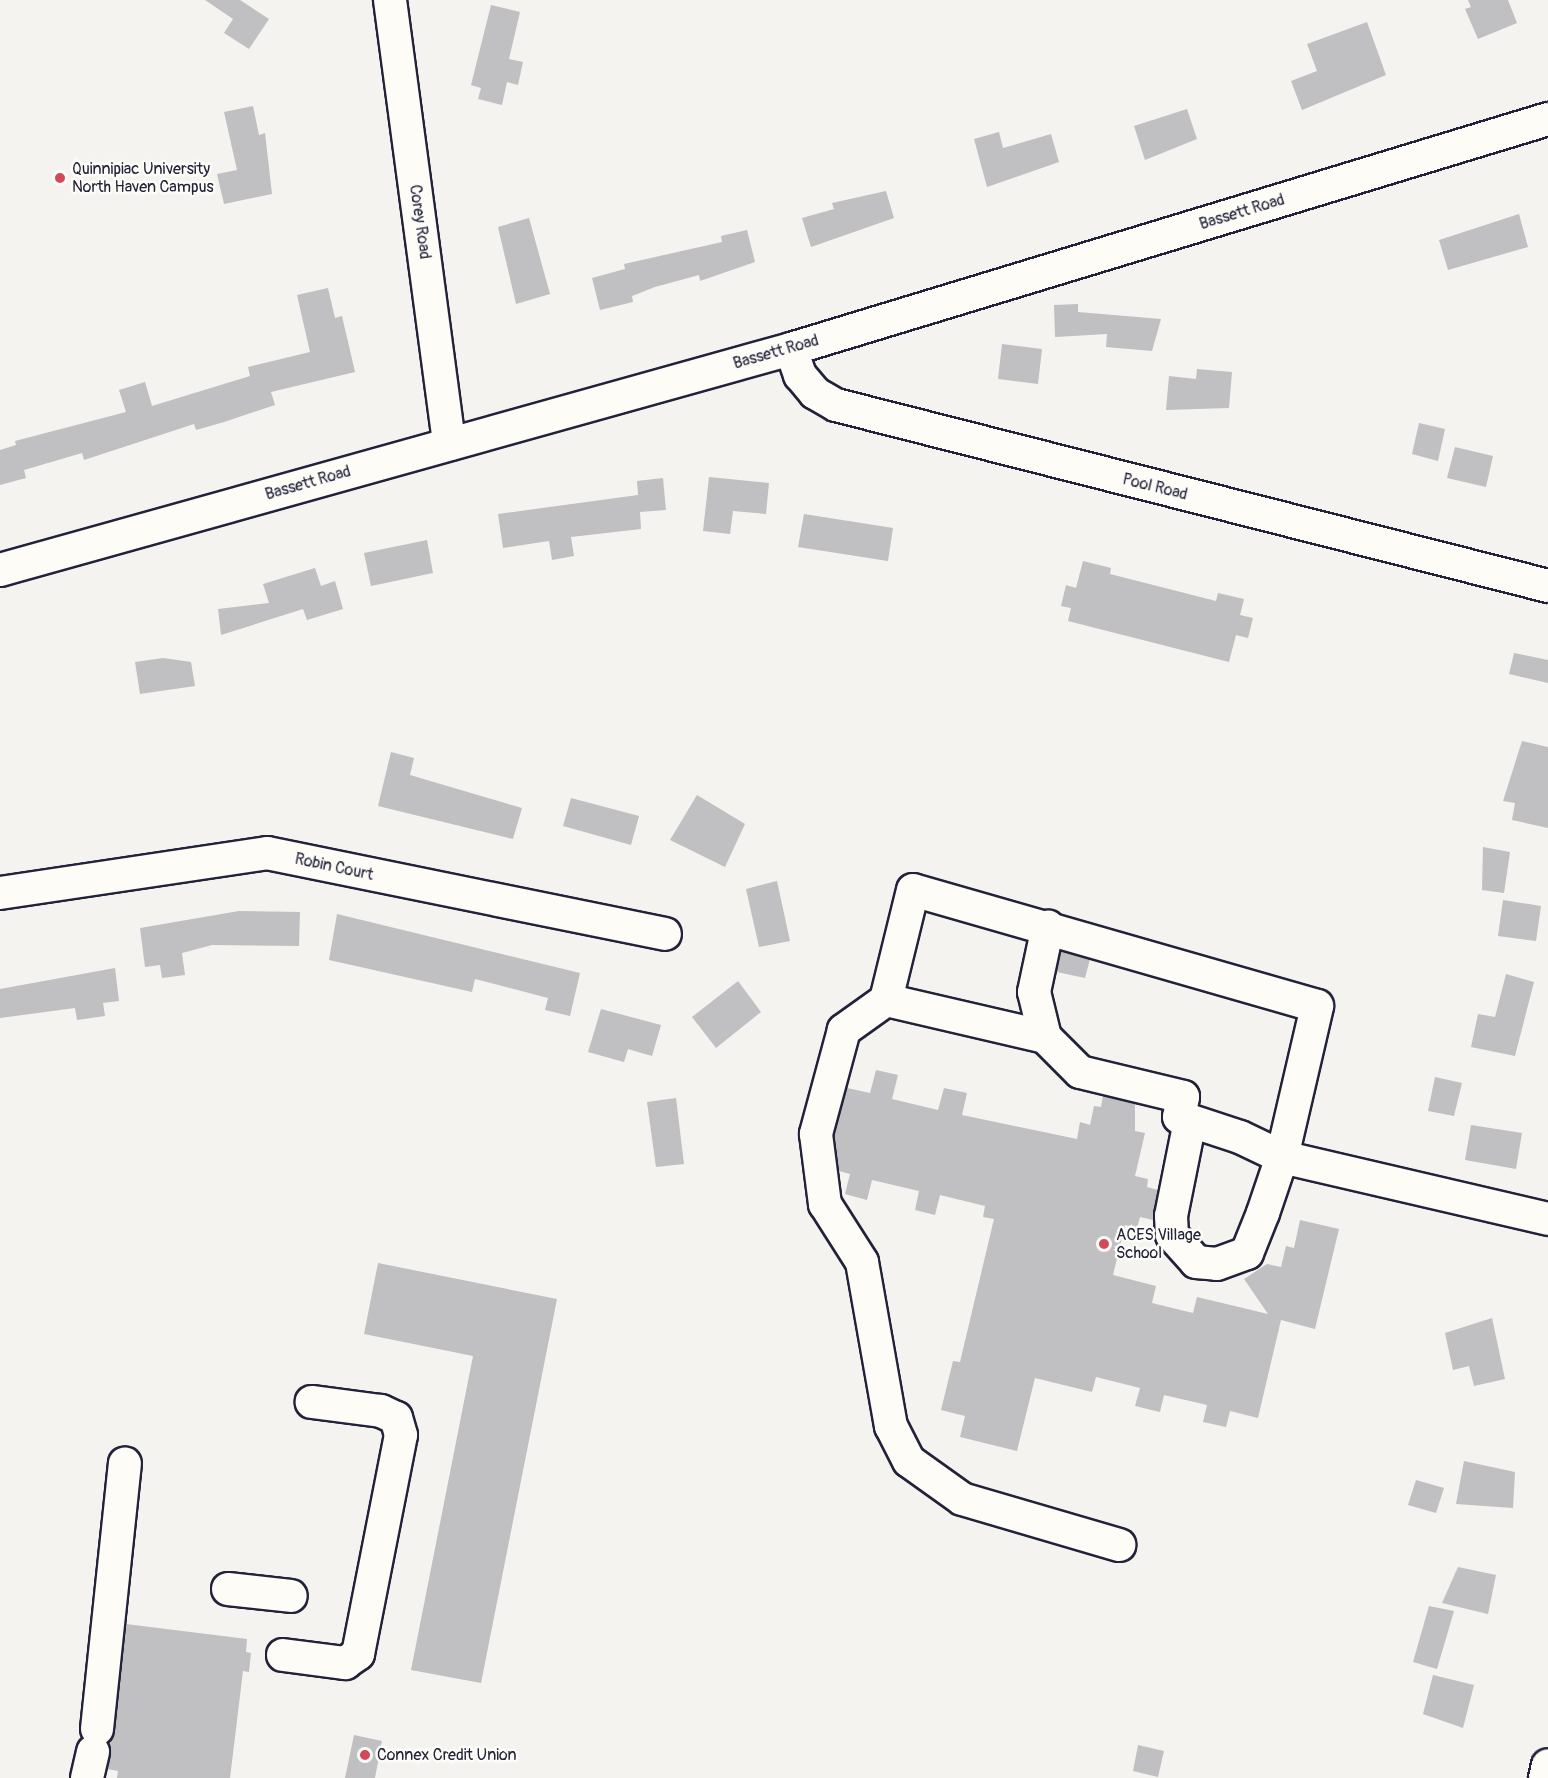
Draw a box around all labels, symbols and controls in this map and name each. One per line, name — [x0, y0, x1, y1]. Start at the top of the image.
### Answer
place label: Quinnipiac University North Haven Campus — [72, 159, 214, 197]
marker: Quinnipiac University North Haven Campus — [53, 171, 67, 185]
street label: Corey Road — [405, 183, 435, 261]
street label: Bassett Road — [1197, 190, 1287, 234]
street label: Bassett Road — [731, 331, 821, 373]
street label: Bassett Road — [263, 462, 353, 504]
street label: Pool Road — [1120, 470, 1190, 504]
street label: Robin Court — [293, 849, 375, 885]
place label: ACES Village School — [1116, 1225, 1201, 1263]
marker: ACES Village School — [1097, 1237, 1111, 1251]
place label: Connex Credit Union — [377, 1745, 517, 1765]
marker: Connex Credit Union — [358, 1748, 372, 1762]

